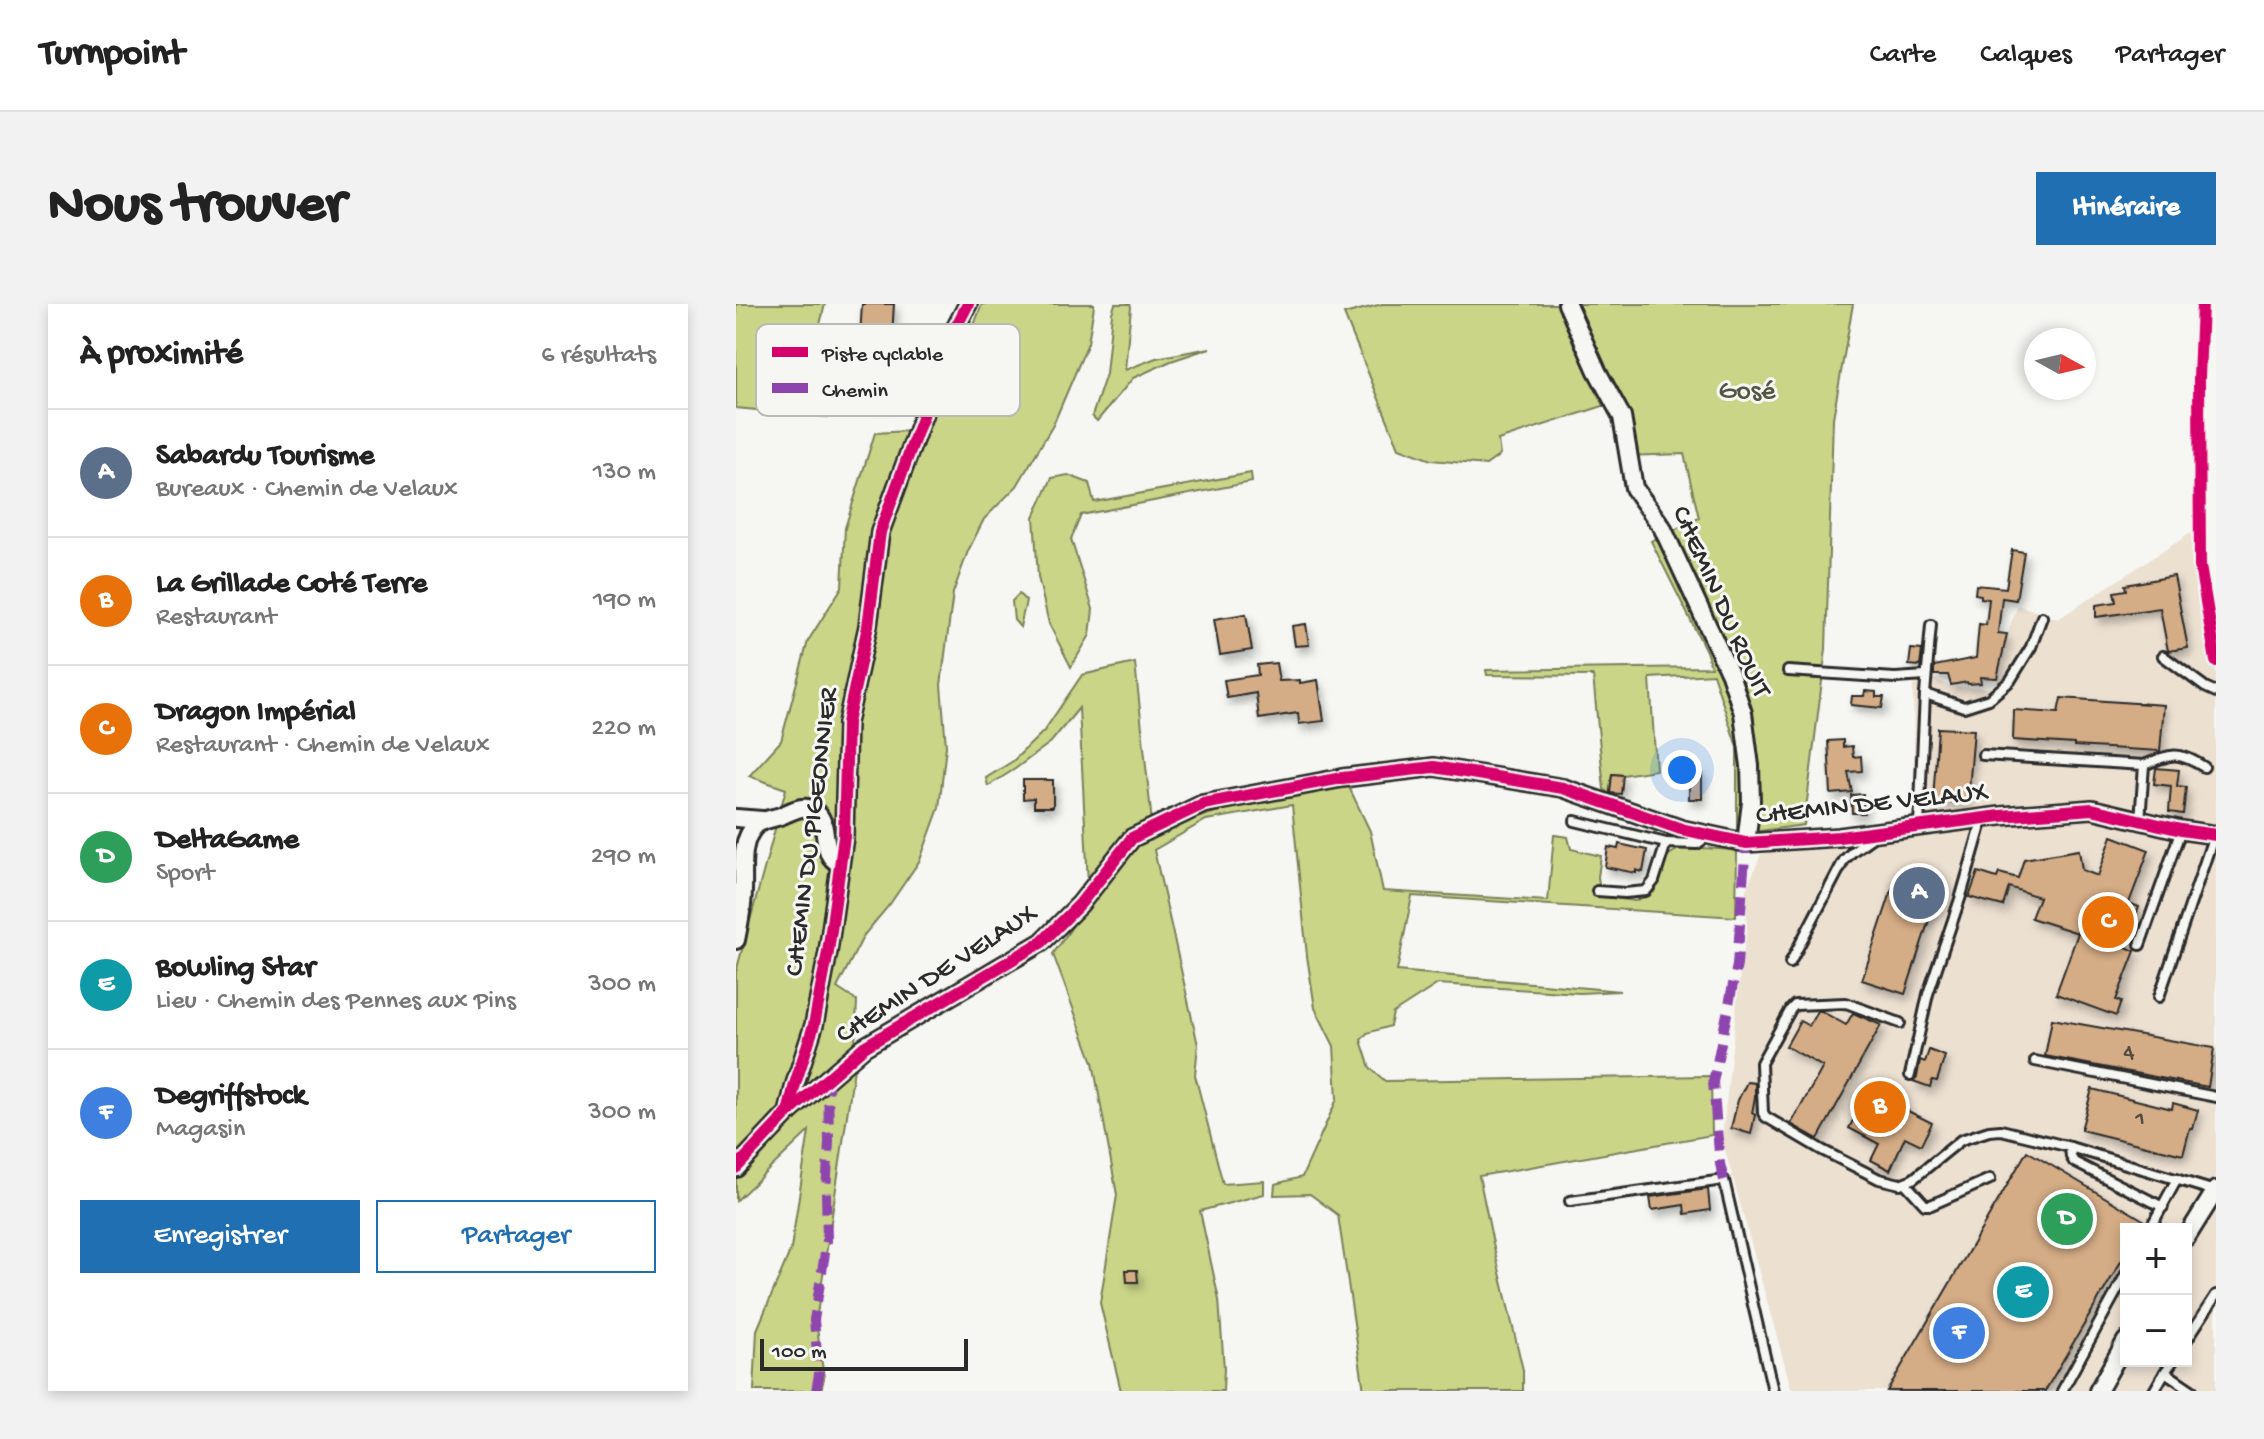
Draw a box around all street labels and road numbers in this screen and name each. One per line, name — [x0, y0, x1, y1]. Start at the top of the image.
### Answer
street label: CHEMIN DU ROUIT — [1663, 501, 1777, 704]
street label: CHEMIN DU PIGEONNIER — [779, 685, 847, 978]
street label: CHEMIN DE VELAUX — [1755, 776, 1991, 834]
street label: CHEMIN DE VELAUX — [830, 897, 1045, 1052]

